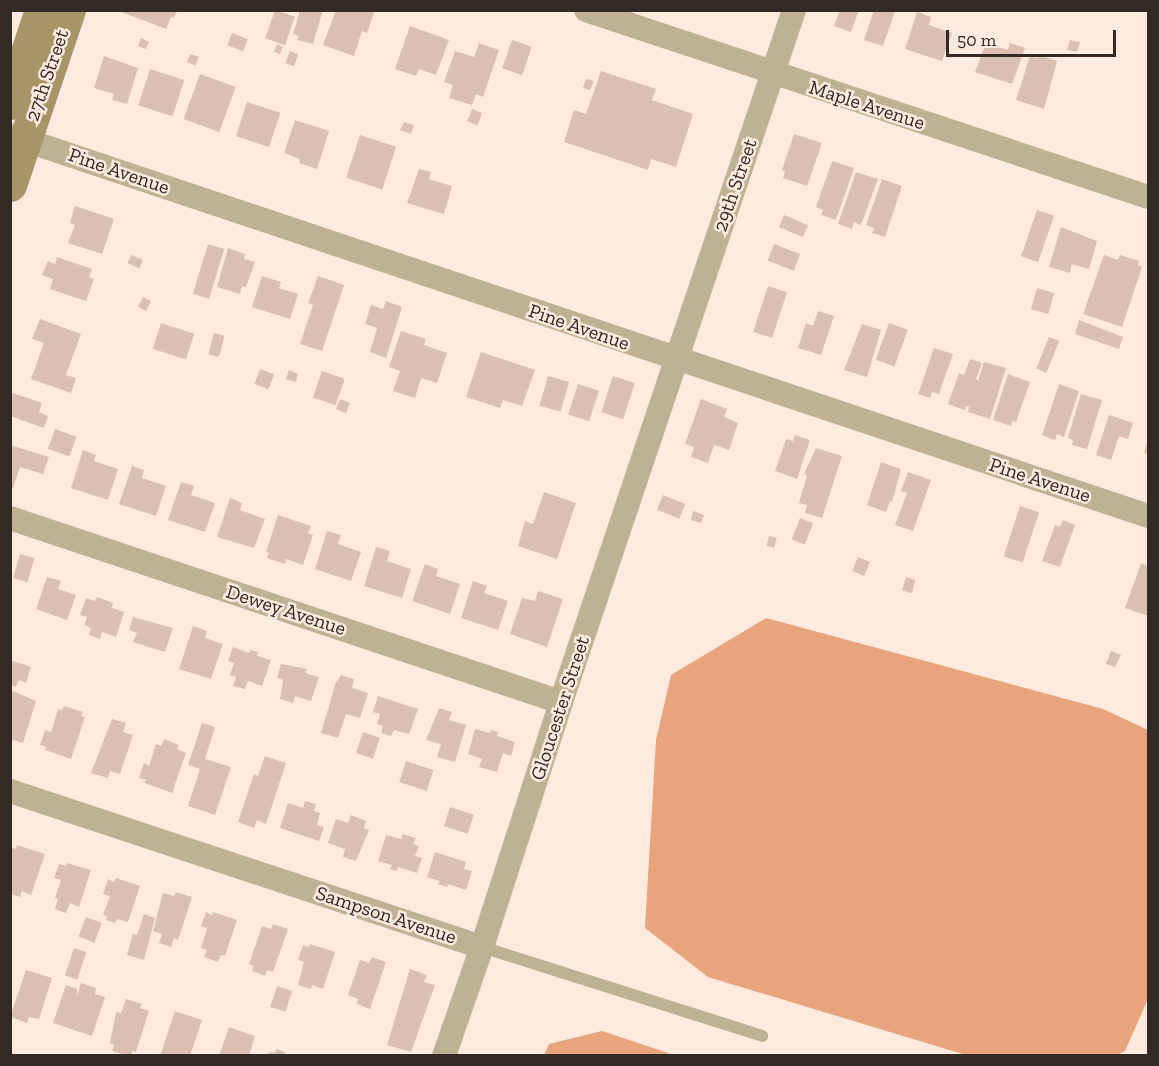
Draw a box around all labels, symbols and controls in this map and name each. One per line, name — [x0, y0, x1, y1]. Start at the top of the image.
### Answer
scale bar — [949, 18, 1118, 56]
street label: 27th Street — [20, 26, 74, 124]
text: 50 m — [957, 29, 996, 51]
street label: Maple Avenue — [806, 75, 928, 135]
street label: 29th Street — [708, 135, 762, 235]
street label: Pine Avenue — [65, 142, 173, 200]
street label: Pine Avenue — [525, 298, 633, 356]
street label: Pine Avenue — [986, 452, 1094, 508]
street label: Dewey Avenue — [223, 579, 349, 641]
street label: Gloucester Street — [525, 633, 595, 783]
street label: Sampson Avenue — [312, 881, 460, 949]

